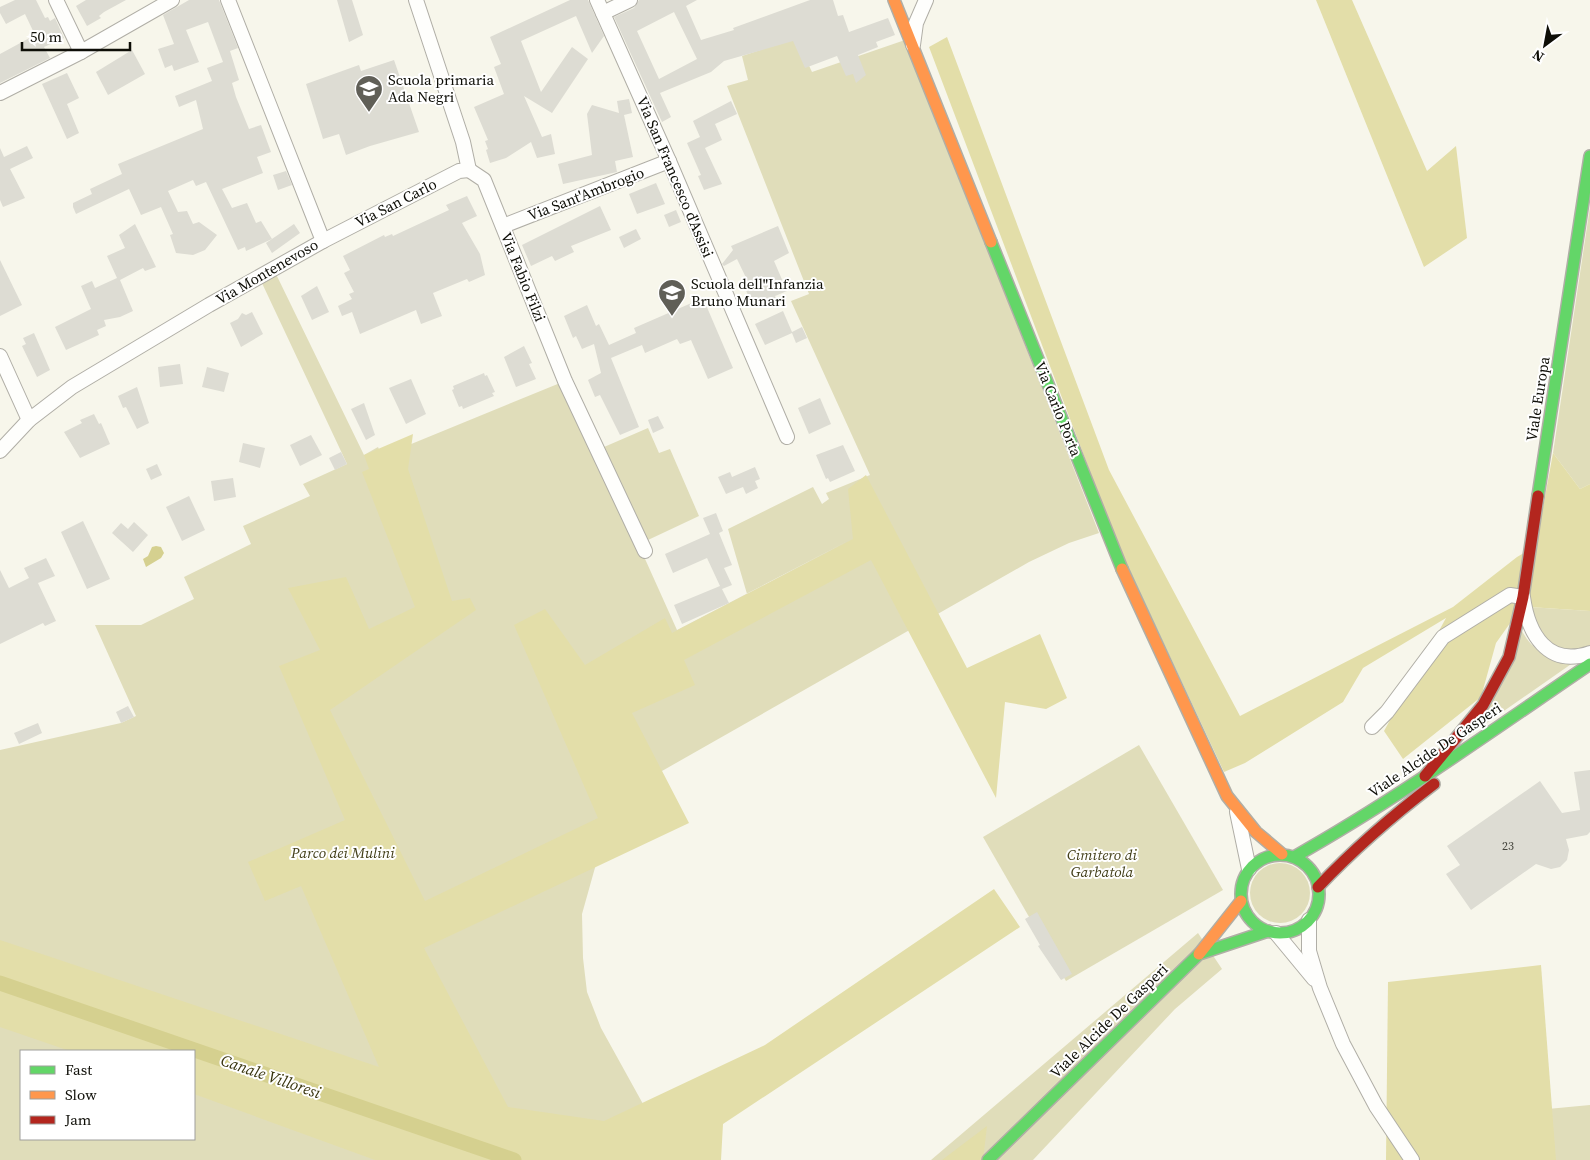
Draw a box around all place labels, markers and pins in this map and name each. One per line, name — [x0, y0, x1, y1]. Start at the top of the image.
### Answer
place label: Scuola primaria Ada Negri — [388, 69, 495, 107]
school or university icon: Scuola primaria Ada Negri — [354, 74, 384, 113]
place label: Scuola dell"Infanzia Bruno Munari — [691, 273, 824, 311]
school or university icon: Scuola dell"Infanzia Bruno Munari — [657, 278, 687, 317]

